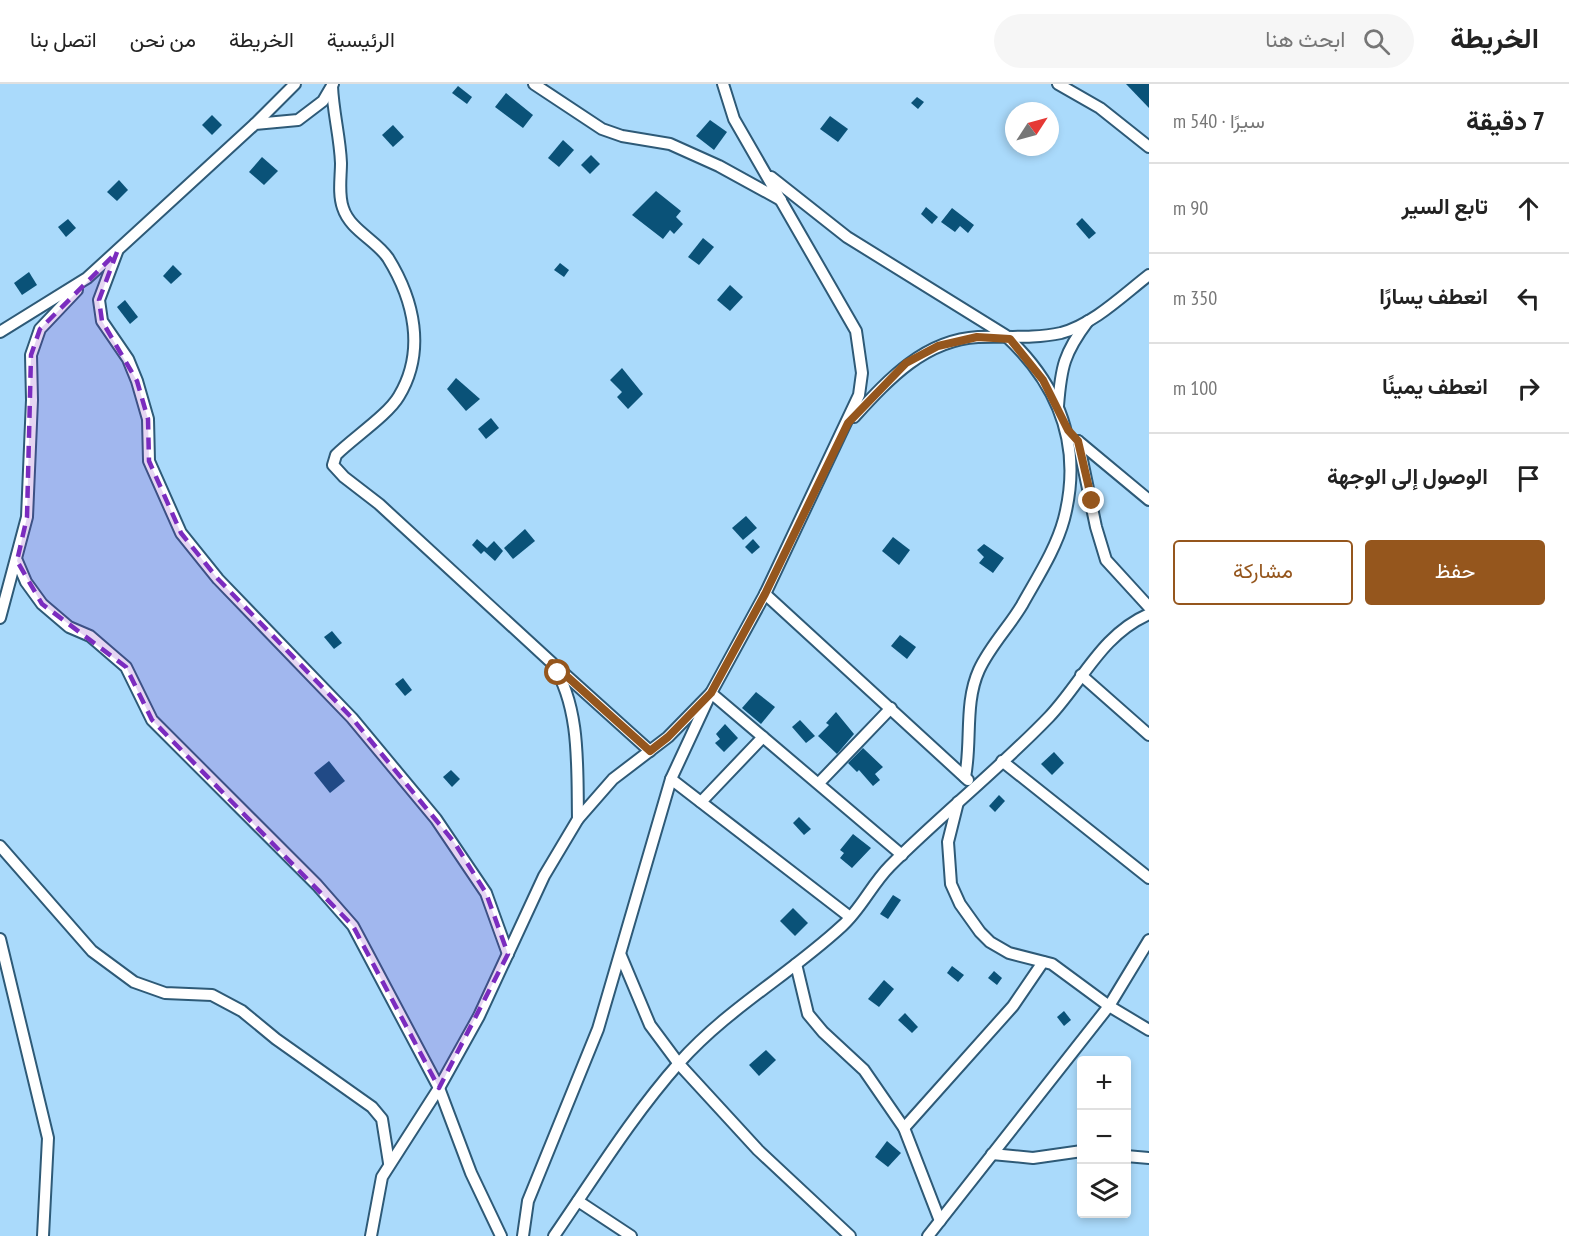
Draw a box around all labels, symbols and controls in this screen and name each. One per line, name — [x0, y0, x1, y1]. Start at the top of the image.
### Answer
search box — [994, 14, 1414, 68]
text: الخريطة — [1450, 19, 1539, 56]
text: ابحث هنا — [1265, 25, 1345, 53]
icon: search — [1360, 25, 1393, 58]
text: اتصل بنا — [30, 26, 97, 53]
text: من نحن — [130, 26, 196, 53]
text: الخريطة — [229, 26, 294, 53]
text: الرئيسية — [327, 26, 395, 53]
north arrow — [1005, 102, 1059, 156]
text: 7 دقيقة — [1466, 104, 1545, 137]
text: سيرًا · 540 m — [1173, 108, 1265, 134]
text: تابع السير — [1401, 192, 1488, 220]
icon: ahead — [1512, 192, 1545, 225]
text: 90 m — [1173, 195, 1208, 221]
text: انعطف يسارًا — [1379, 282, 1488, 310]
icon: left — [1512, 282, 1545, 315]
text: 350 m — [1173, 285, 1217, 311]
text: انعطف يمينًا — [1382, 372, 1488, 400]
icon: right — [1512, 372, 1545, 405]
text: 100 m — [1173, 375, 1217, 401]
text: الوصول إلى الوجهة — [1327, 462, 1488, 490]
icon: arrive — [1512, 462, 1545, 495]
route end — [1078, 487, 1104, 513]
button: مشاركة — [1173, 540, 1353, 605]
button: حفظ — [1365, 540, 1545, 605]
route start — [544, 659, 570, 685]
map controls — [1077, 1056, 1131, 1218]
button: + — [1077, 1056, 1131, 1110]
button: − — [1077, 1110, 1131, 1164]
button: layers — [1077, 1164, 1131, 1218]

